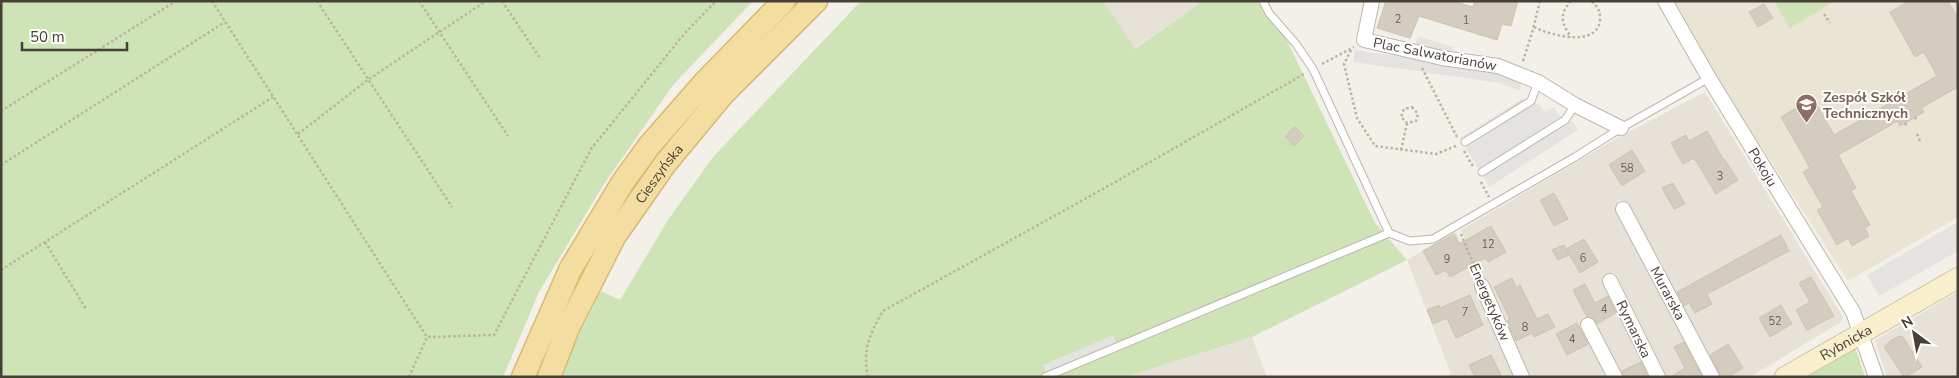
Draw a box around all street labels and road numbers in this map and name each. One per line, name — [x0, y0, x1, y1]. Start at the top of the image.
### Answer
street label: Plac Salwatorianów — [1372, 33, 1498, 76]
street label: Cieszyńska — [631, 140, 687, 208]
street label: Pokoju — [1744, 144, 1782, 190]
street label: Energetyków — [1465, 260, 1515, 344]
street label: Murarska — [1646, 263, 1690, 323]
street label: Rymarska — [1611, 297, 1656, 361]
street label: Rybnicka — [1817, 320, 1875, 365]

